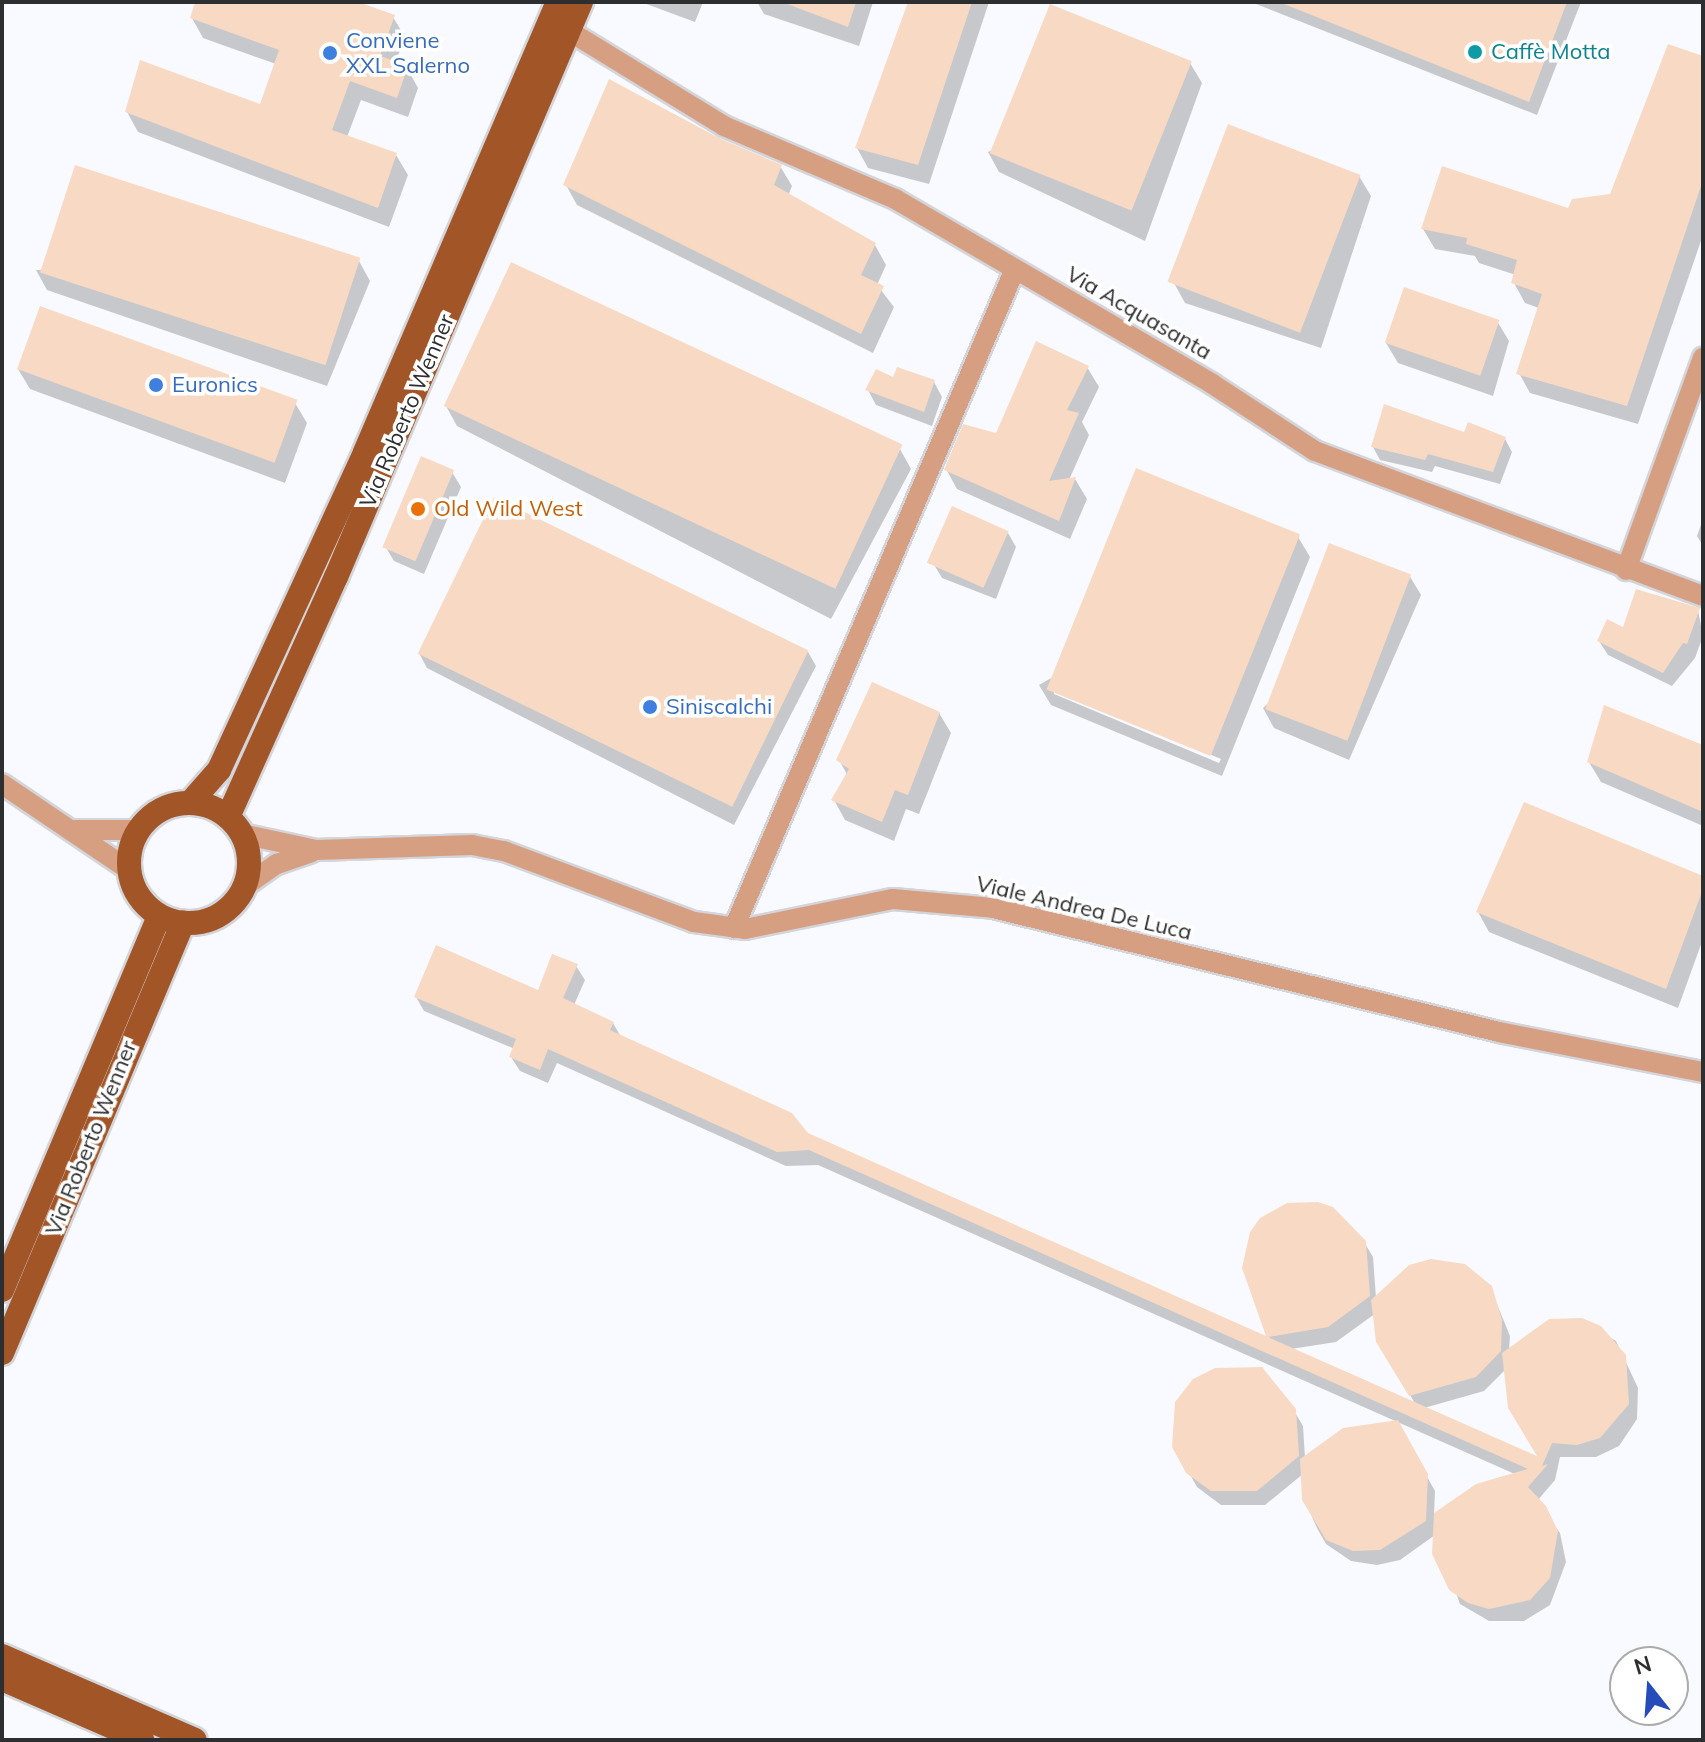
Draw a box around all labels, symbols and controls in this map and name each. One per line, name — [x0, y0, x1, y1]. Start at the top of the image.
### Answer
place label: Conviene XXL Salerno — [346, 27, 470, 78]
place label: Caffè Motta — [1491, 39, 1610, 65]
marker: Caffè Motta — [1466, 43, 1484, 61]
marker: Conviene XXL Salerno — [321, 44, 339, 62]
street label: Via Acquasanta — [1062, 261, 1216, 365]
street label: Via Roberto Wenner — [354, 310, 460, 512]
place label: Euronics — [172, 372, 258, 398]
marker: Euronics — [147, 376, 165, 394]
place label: Old Wild West — [434, 496, 583, 522]
marker: Old Wild West — [409, 500, 427, 518]
place label: Siniscalchi — [666, 694, 772, 720]
marker: Siniscalchi — [641, 698, 659, 716]
street label: Viale Andrea De Luca — [974, 870, 1194, 946]
street label: Via Roberto Wenner — [40, 1037, 142, 1239]
north arrow — [1609, 1646, 1689, 1726]
text: N — [1631, 1649, 1655, 1681]

